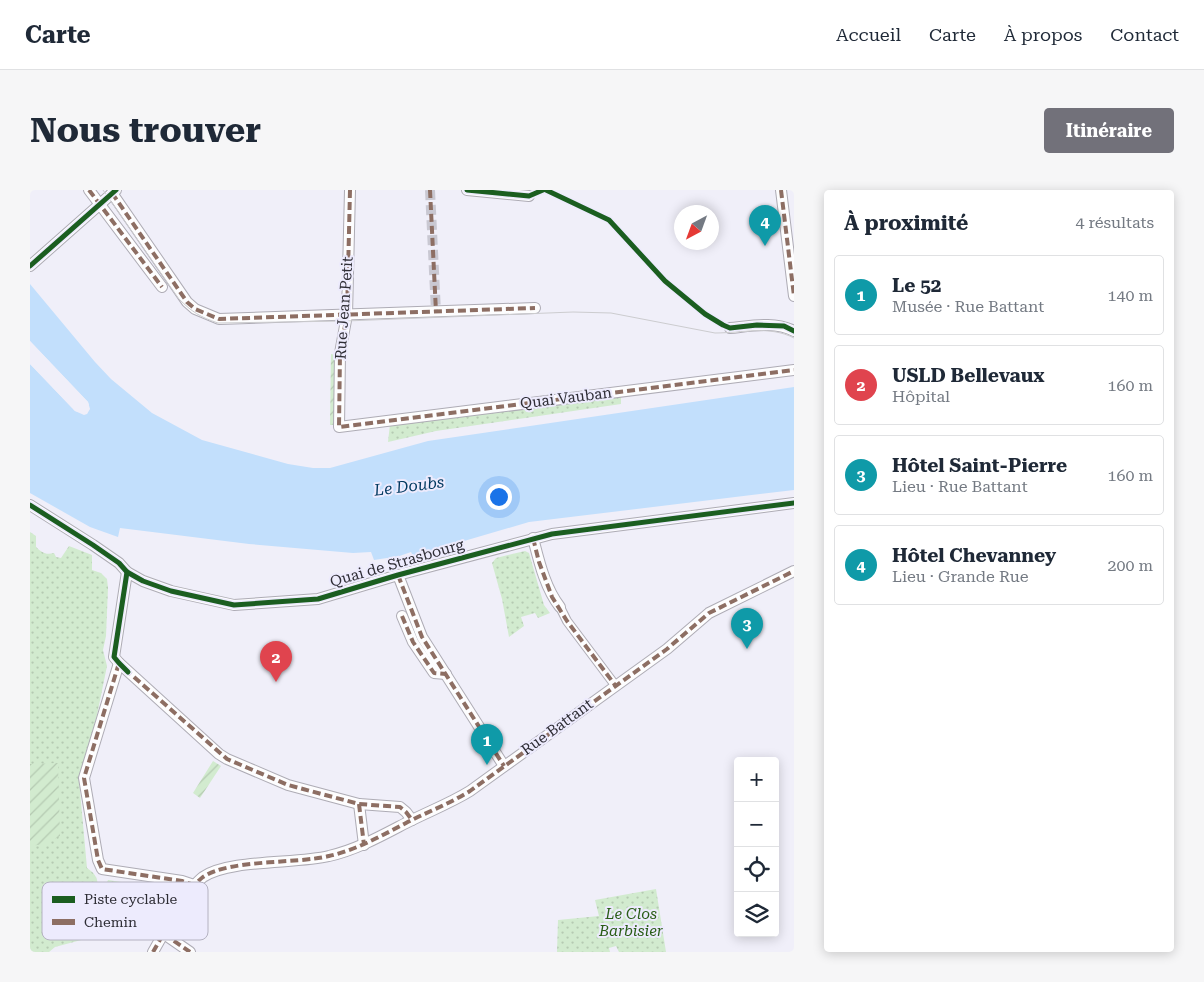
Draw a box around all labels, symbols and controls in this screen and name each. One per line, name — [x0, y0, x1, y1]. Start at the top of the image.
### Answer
text: Carte — [25, 21, 91, 49]
text: Accueil — [836, 24, 901, 45]
text: Carte — [929, 24, 976, 45]
text: À propos — [1004, 24, 1082, 45]
text: Contact — [1110, 24, 1179, 45]
button: Itinéraire — [1044, 108, 1174, 153]
text: Nous trouver — [30, 110, 261, 151]
north arrow — [674, 205, 719, 250]
pin: 4 — [749, 205, 781, 246]
text: À proximité — [844, 211, 968, 235]
text: 4 résultats — [1075, 213, 1154, 232]
street label: Rue Jean Petit — [331, 256, 357, 360]
text: Le 52 — [892, 274, 942, 297]
text: 1 — [857, 286, 865, 305]
text: 140 m — [1107, 286, 1153, 305]
text: Musée · Rue Battant — [892, 297, 1044, 316]
text: USLD Bellevaux — [892, 364, 1044, 387]
text: 2 — [857, 376, 865, 395]
text: 160 m — [1107, 376, 1153, 395]
street label: Quai Vauban — [519, 383, 613, 413]
text: Hôpital — [892, 387, 950, 406]
text: Hôtel Saint-Pierre — [892, 454, 1067, 477]
text: 3 — [857, 466, 865, 485]
text: 160 m — [1107, 466, 1153, 485]
water label: Le Doubs — [372, 472, 445, 500]
text: Lieu · Rue Battant — [892, 477, 1028, 496]
your location — [486, 484, 512, 510]
street label: Quai de Strasbourg — [328, 535, 466, 591]
text: Hôtel Chevanney — [892, 544, 1056, 567]
text: 4 — [857, 556, 865, 575]
text: 200 m — [1107, 556, 1153, 575]
text: Lieu · Grande Rue — [892, 567, 1029, 586]
pin: 3 — [731, 608, 763, 649]
pin: 2 — [260, 641, 292, 682]
street label: Rue Battant — [518, 695, 597, 759]
pin: 1 — [471, 724, 503, 765]
map controls — [734, 757, 779, 937]
button: + — [734, 757, 779, 802]
button: − — [734, 802, 779, 847]
button: locate — [734, 847, 779, 892]
legend — [42, 882, 208, 940]
text: Piste cyclable — [84, 891, 178, 907]
button: layers — [734, 892, 779, 937]
park label: Le Clos Barbisier — [598, 905, 664, 940]
text: Chemin — [84, 914, 137, 930]

